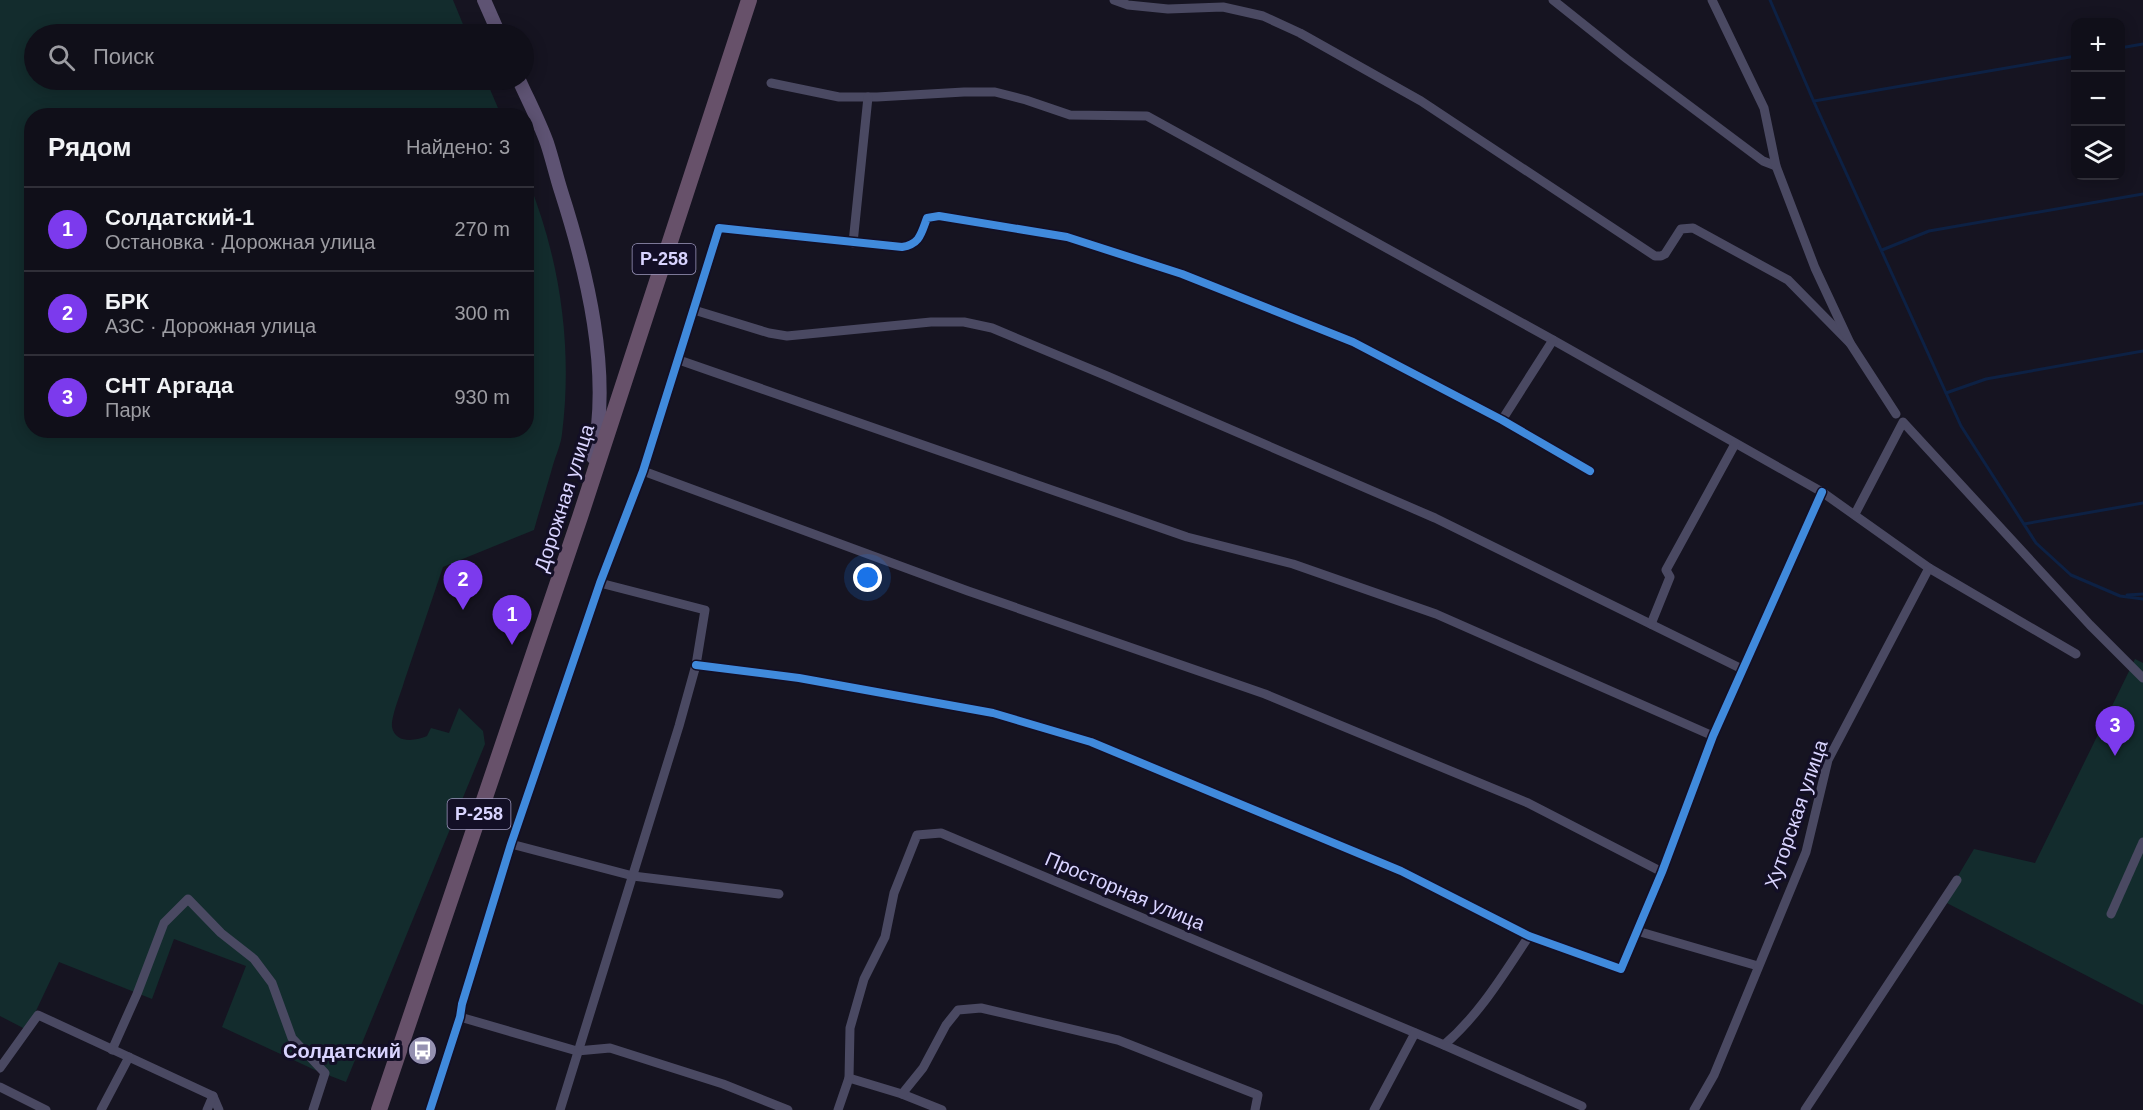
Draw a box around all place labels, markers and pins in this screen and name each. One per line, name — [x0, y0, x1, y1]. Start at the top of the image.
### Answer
pin: 2 — [444, 560, 482, 610]
pin: 1 — [492, 596, 532, 645]
pin: 3 — [2096, 706, 2134, 756]
bus stop icon: Солдатский — [406, 1035, 438, 1067]
place label: Солдатский — [283, 1040, 401, 1062]

